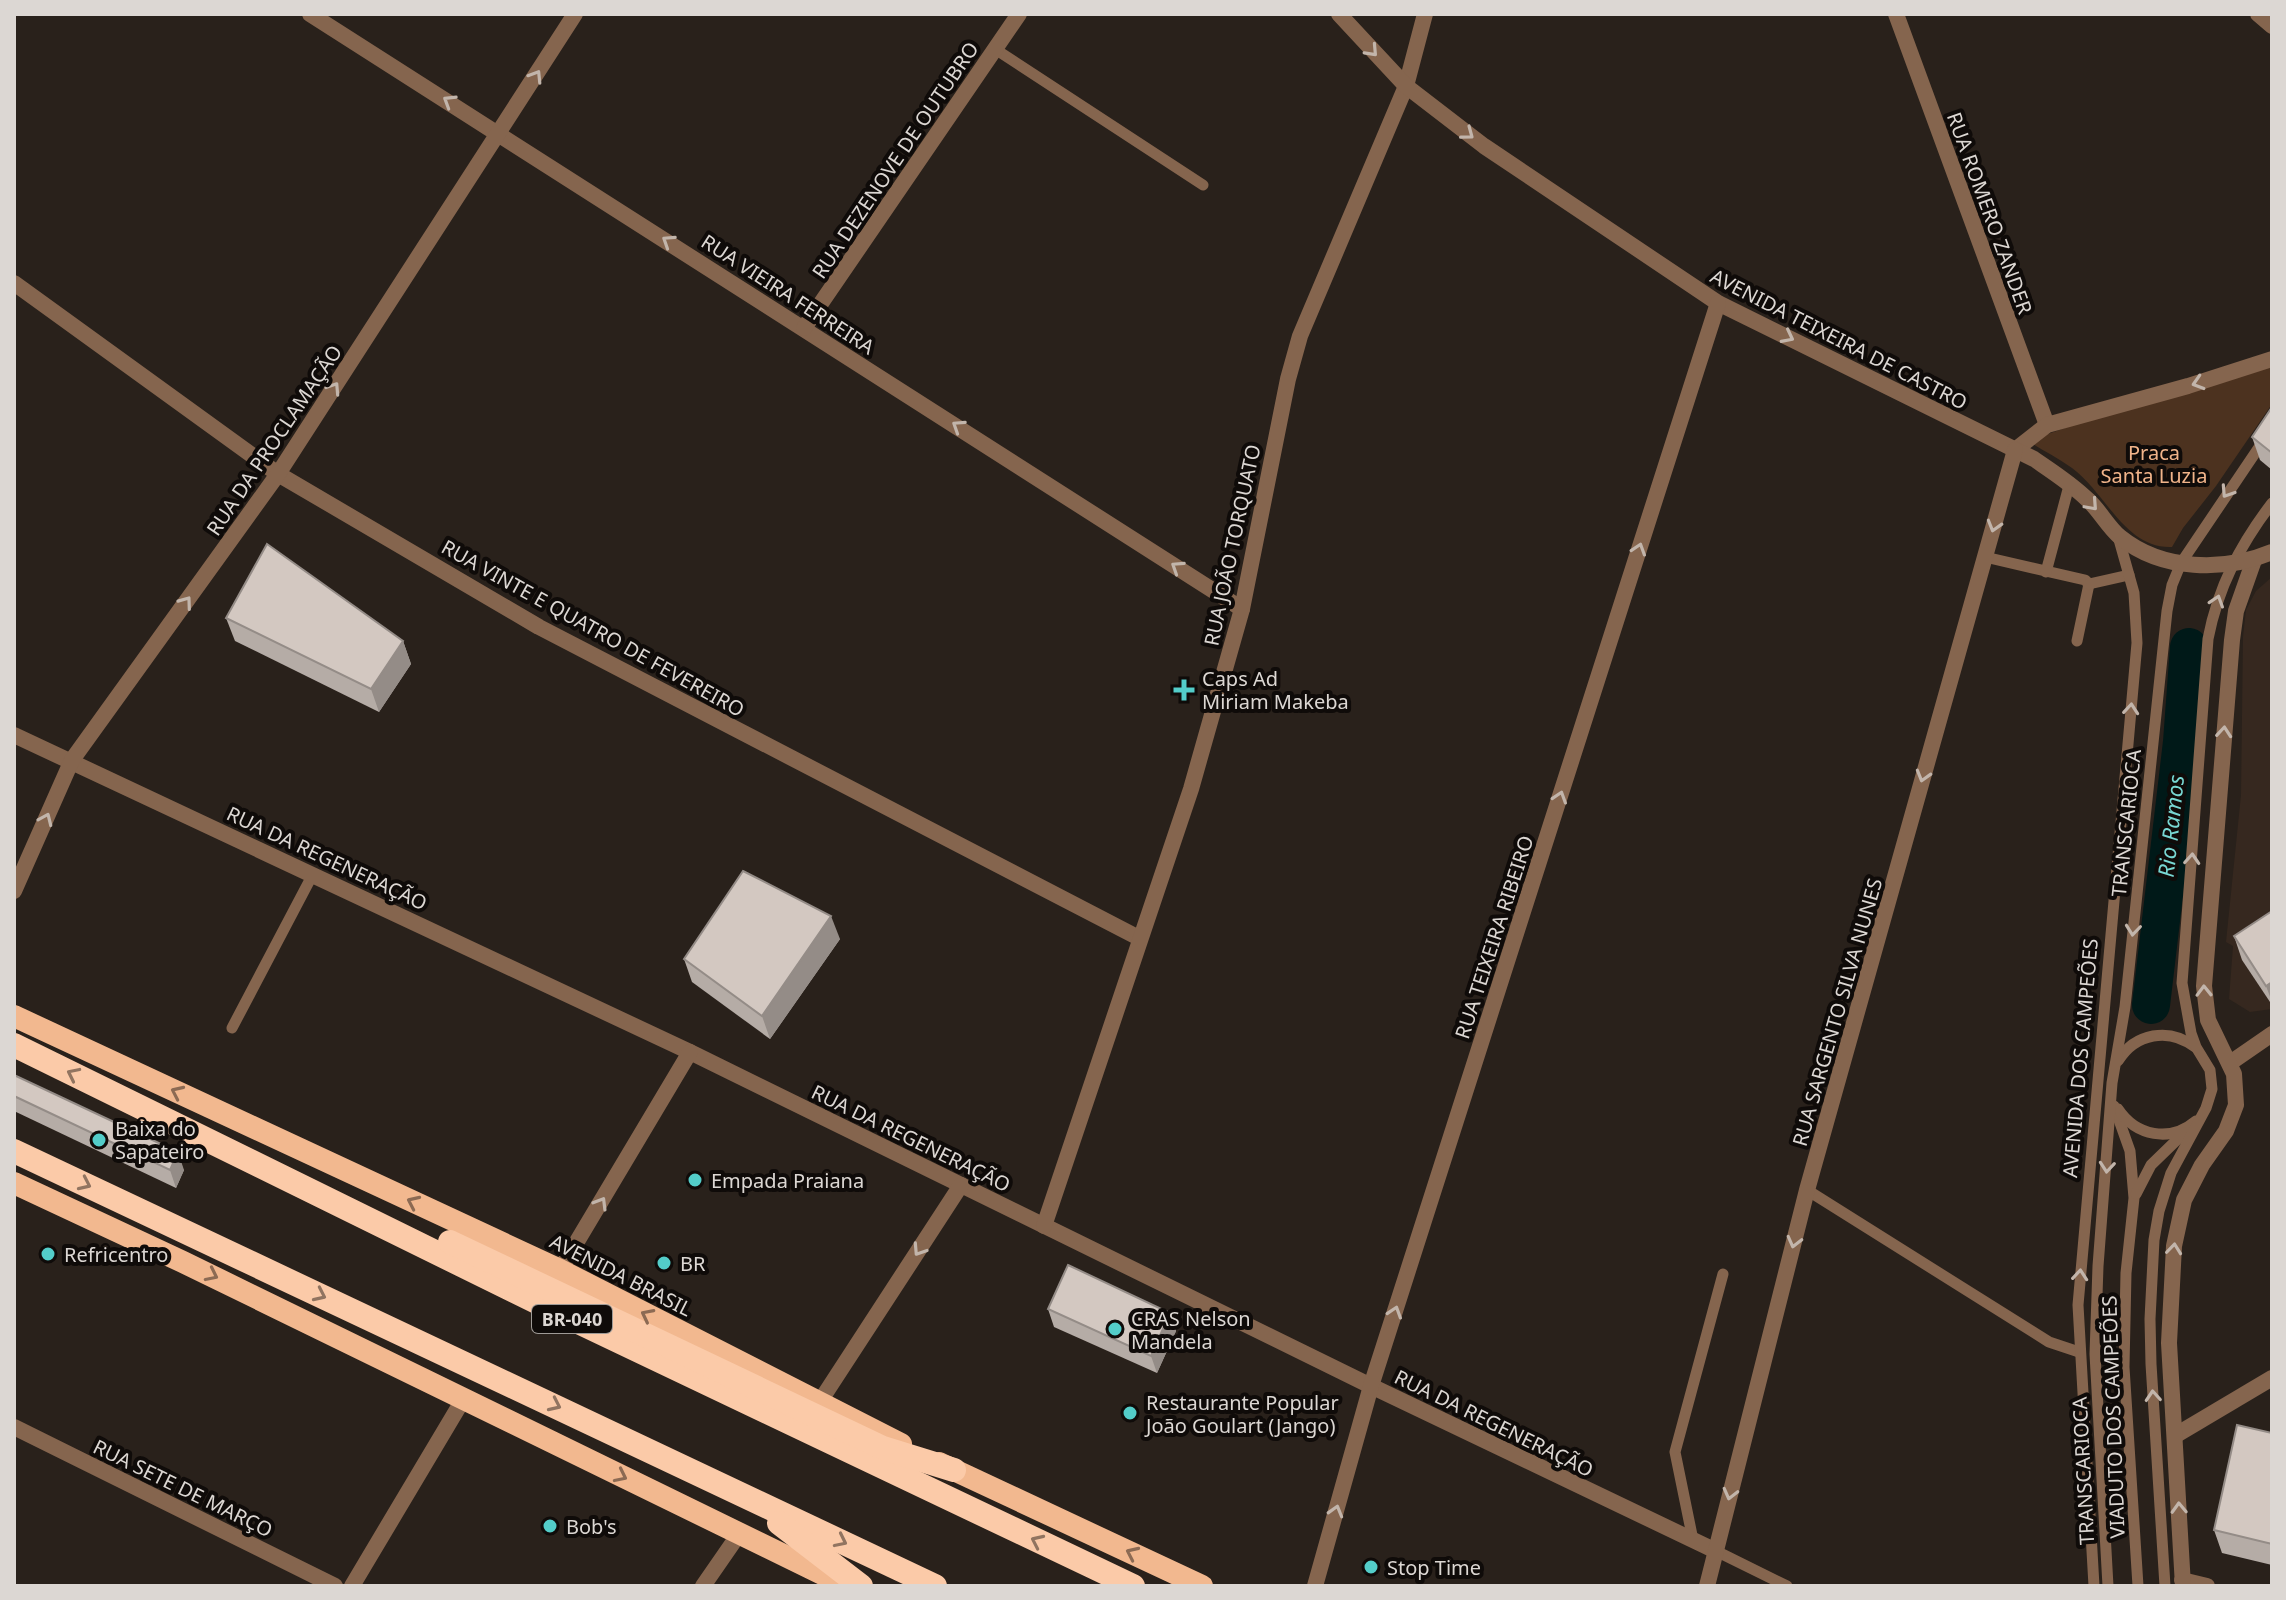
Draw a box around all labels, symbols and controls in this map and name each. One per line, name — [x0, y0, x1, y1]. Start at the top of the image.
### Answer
street label: RUA DEZENOVE DE OUTUBRO — [806, 36, 984, 284]
one-way arrow — [1363, 41, 1377, 56]
one-way arrow — [526, 70, 541, 84]
one-way arrow — [443, 96, 458, 111]
street label: RUA ROMERO ZANDER — [1941, 108, 2039, 318]
one-way arrow — [1459, 124, 1474, 138]
street label: RUA VIEIRA FERREIRA — [696, 228, 880, 360]
one-way arrow — [662, 236, 677, 251]
street label: AVENIDA TEIXEIRA DE CASTRO — [1706, 262, 1972, 416]
one-way arrow — [1780, 328, 1795, 343]
street label: RUA DA PROCLAMAÇÃO — [200, 339, 348, 541]
one-way arrow — [2191, 374, 2205, 390]
one-way arrow — [324, 382, 339, 397]
one-way arrow — [952, 421, 966, 436]
park label: Praca Santa Luzia — [2101, 439, 2207, 489]
street label: RUA JOÃO TORQUATO — [1197, 442, 1267, 648]
one-way arrow — [2222, 483, 2237, 497]
one-way arrow — [2083, 496, 2098, 510]
one-way arrow — [1986, 518, 2003, 532]
street label: RUA VINTE E QUATRO DE FEVEREIRO — [437, 533, 749, 723]
one-way arrow — [1630, 543, 1646, 557]
one-way arrow — [1171, 561, 1185, 576]
one-way arrow — [2208, 595, 2224, 609]
one-way arrow — [176, 596, 191, 610]
place label: Caps Ad Miriam Makeba — [1202, 665, 1349, 715]
marker: Caps Ad Miriam Makeba — [1173, 679, 1195, 701]
one-way arrow — [2122, 702, 2139, 715]
one-way arrow — [2215, 725, 2232, 738]
street label: TRANSCARIOCA — [2105, 748, 2147, 898]
one-way arrow — [1916, 768, 1933, 782]
water label: Rio Ramos — [2150, 773, 2190, 879]
one-way arrow — [1551, 790, 1567, 804]
street label: RUA DA REGENERAÇÃO — [222, 800, 432, 916]
one-way arrow — [36, 813, 52, 828]
street label: RUA TEIXEIRA RIBEIRO — [1448, 832, 1540, 1042]
one-way arrow — [2183, 852, 2200, 865]
street label: RUA SARGENTO SILVA NUNES — [1786, 875, 1888, 1149]
one-way arrow — [2125, 924, 2142, 937]
street label: AVENIDA DOS CAMPEÕES — [2056, 937, 2104, 1179]
one-way arrow — [2196, 984, 2213, 997]
one-way arrow — [66, 1068, 81, 1083]
street label: RUA DA REGENERAÇÃO — [807, 1078, 1015, 1198]
one-way arrow — [171, 1086, 186, 1102]
place label: Baixa do Sapateiro — [115, 1115, 204, 1165]
marker: Baixa do Sapateiro — [90, 1131, 108, 1149]
one-way arrow — [2098, 1161, 2115, 1174]
place label: Empada Praiana — [711, 1167, 864, 1194]
marker: Empada Praiana — [686, 1171, 704, 1189]
one-way arrow — [76, 1174, 91, 1190]
one-way arrow — [407, 1196, 421, 1212]
one-way arrow — [591, 1197, 606, 1212]
street label: AVENIDA BRASIL — [545, 1228, 697, 1322]
one-way arrow — [1786, 1235, 1803, 1249]
place label: Refricentro — [64, 1241, 168, 1268]
one-way arrow — [913, 1241, 928, 1256]
one-way arrow — [2165, 1242, 2182, 1255]
marker: Refricentro — [39, 1245, 57, 1263]
place label: BR — [680, 1250, 706, 1277]
marker: BR — [655, 1254, 673, 1272]
one-way arrow — [203, 1266, 218, 1281]
one-way arrow — [2072, 1268, 2089, 1281]
one-way arrow — [312, 1285, 326, 1301]
street label: VIADUTO DOS CAMPEÕES — [2095, 1295, 2131, 1539]
road number: BR-040 — [532, 1305, 612, 1333]
place label: CRAS Nelson Mandela — [1131, 1305, 1251, 1355]
one-way arrow — [1385, 1305, 1401, 1319]
one-way arrow — [641, 1309, 656, 1324]
marker: CRAS Nelson Mandela — [1106, 1320, 1124, 1338]
street label: RUA DA REGENERAÇÃO — [1390, 1363, 1598, 1483]
place label: Restaurante Popular João Goulart (Jango) — [1144, 1389, 1339, 1439]
one-way arrow — [2145, 1389, 2162, 1402]
one-way arrow — [547, 1396, 562, 1412]
street label: TRANSCARIOCA — [2066, 1396, 2100, 1546]
marker: Restaurante Popular João Goulart (Jango) — [1121, 1404, 1139, 1422]
street label: RUA SETE DE MARÇO — [89, 1433, 277, 1543]
one-way arrow — [613, 1466, 628, 1482]
one-way arrow — [1722, 1487, 1739, 1501]
one-way arrow — [2171, 1501, 2188, 1514]
one-way arrow — [1326, 1504, 1343, 1518]
place label: Bob's — [566, 1513, 617, 1540]
marker: Bob's — [541, 1517, 559, 1535]
one-way arrow — [832, 1531, 847, 1547]
one-way arrow — [1031, 1534, 1046, 1550]
one-way arrow — [1125, 1547, 1140, 1563]
place label: Stop Time — [1387, 1554, 1481, 1581]
marker: Stop Time — [1362, 1558, 1380, 1576]

